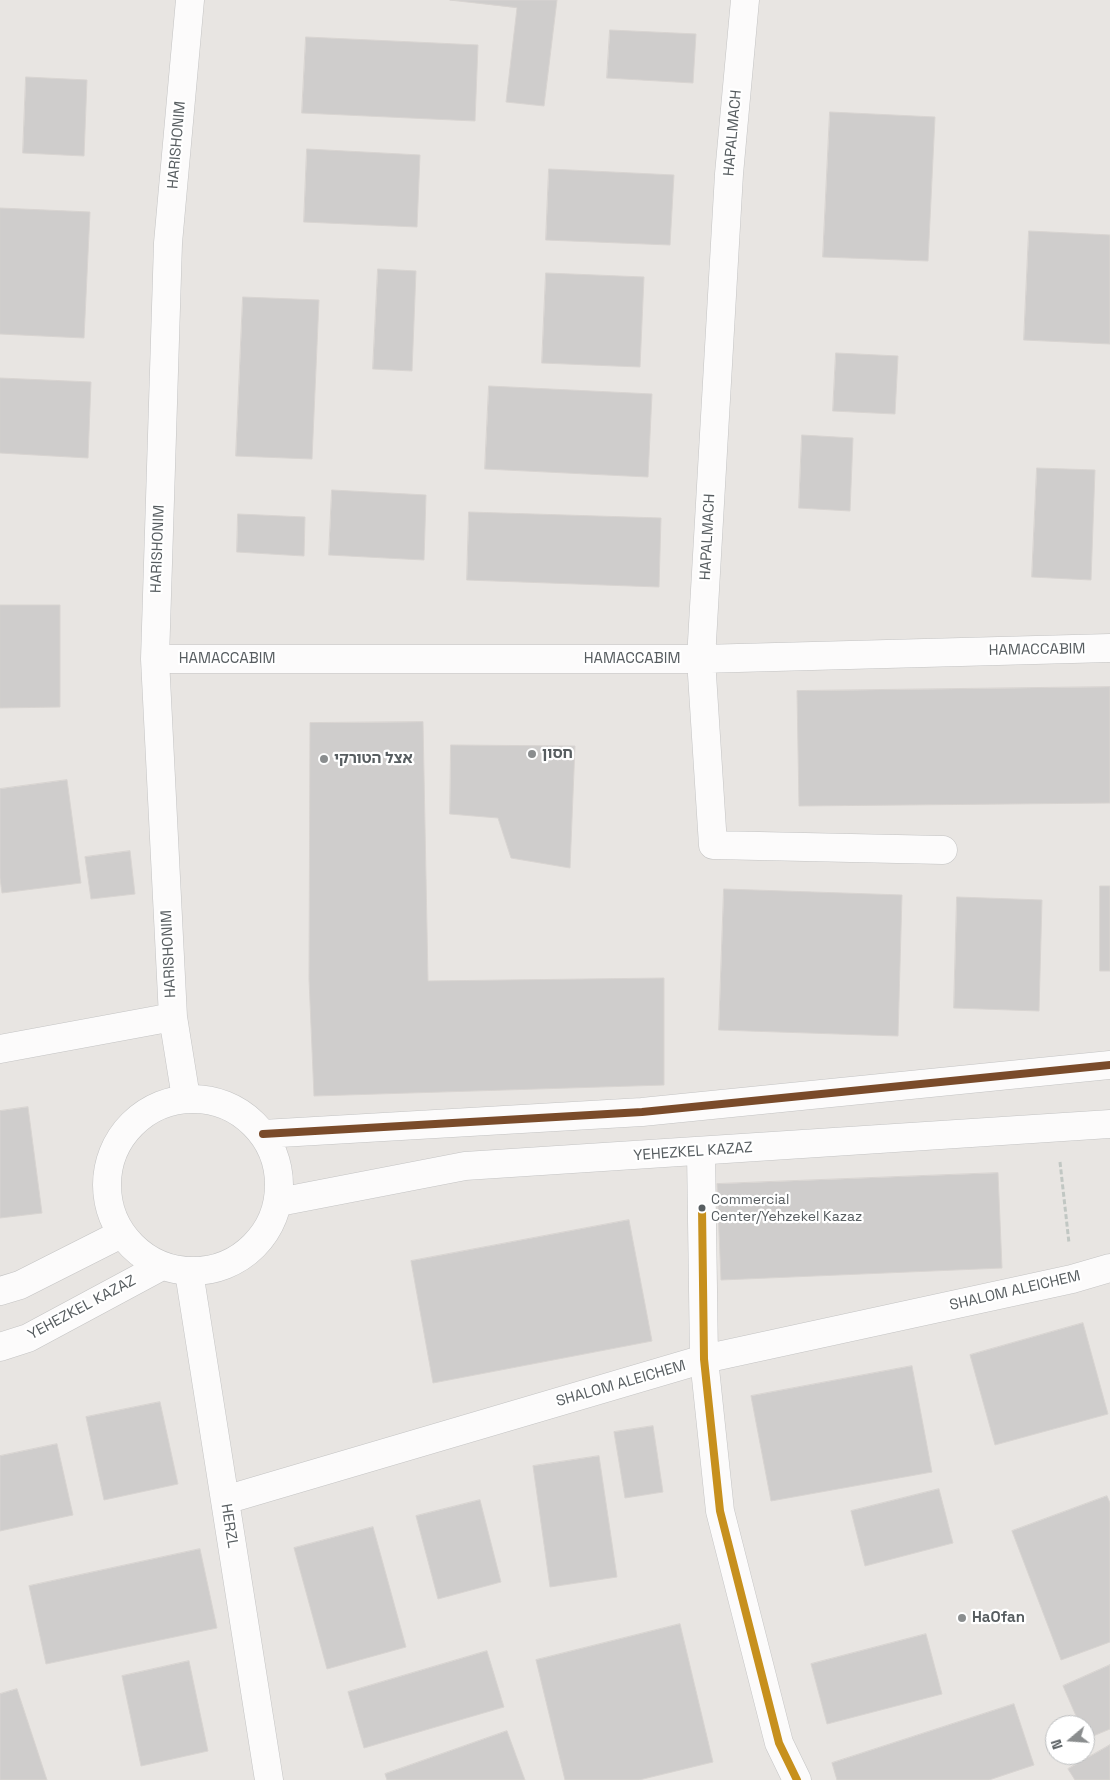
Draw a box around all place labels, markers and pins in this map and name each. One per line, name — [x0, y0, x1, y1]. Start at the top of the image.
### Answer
place label: חסון — [542, 745, 573, 763]
marker: חסון — [526, 748, 538, 760]
place label: אצל הטורקי — [334, 750, 413, 768]
marker: אצל הטורקי — [318, 753, 330, 765]
place label: Commercial Center/Yehzekel Kazaz — [711, 1192, 862, 1224]
marker: Commercial Center/Yehzekel Kazaz — [697, 1203, 707, 1213]
place label: HaOfan — [972, 1609, 1025, 1627]
marker: HaOfan — [956, 1612, 968, 1624]

